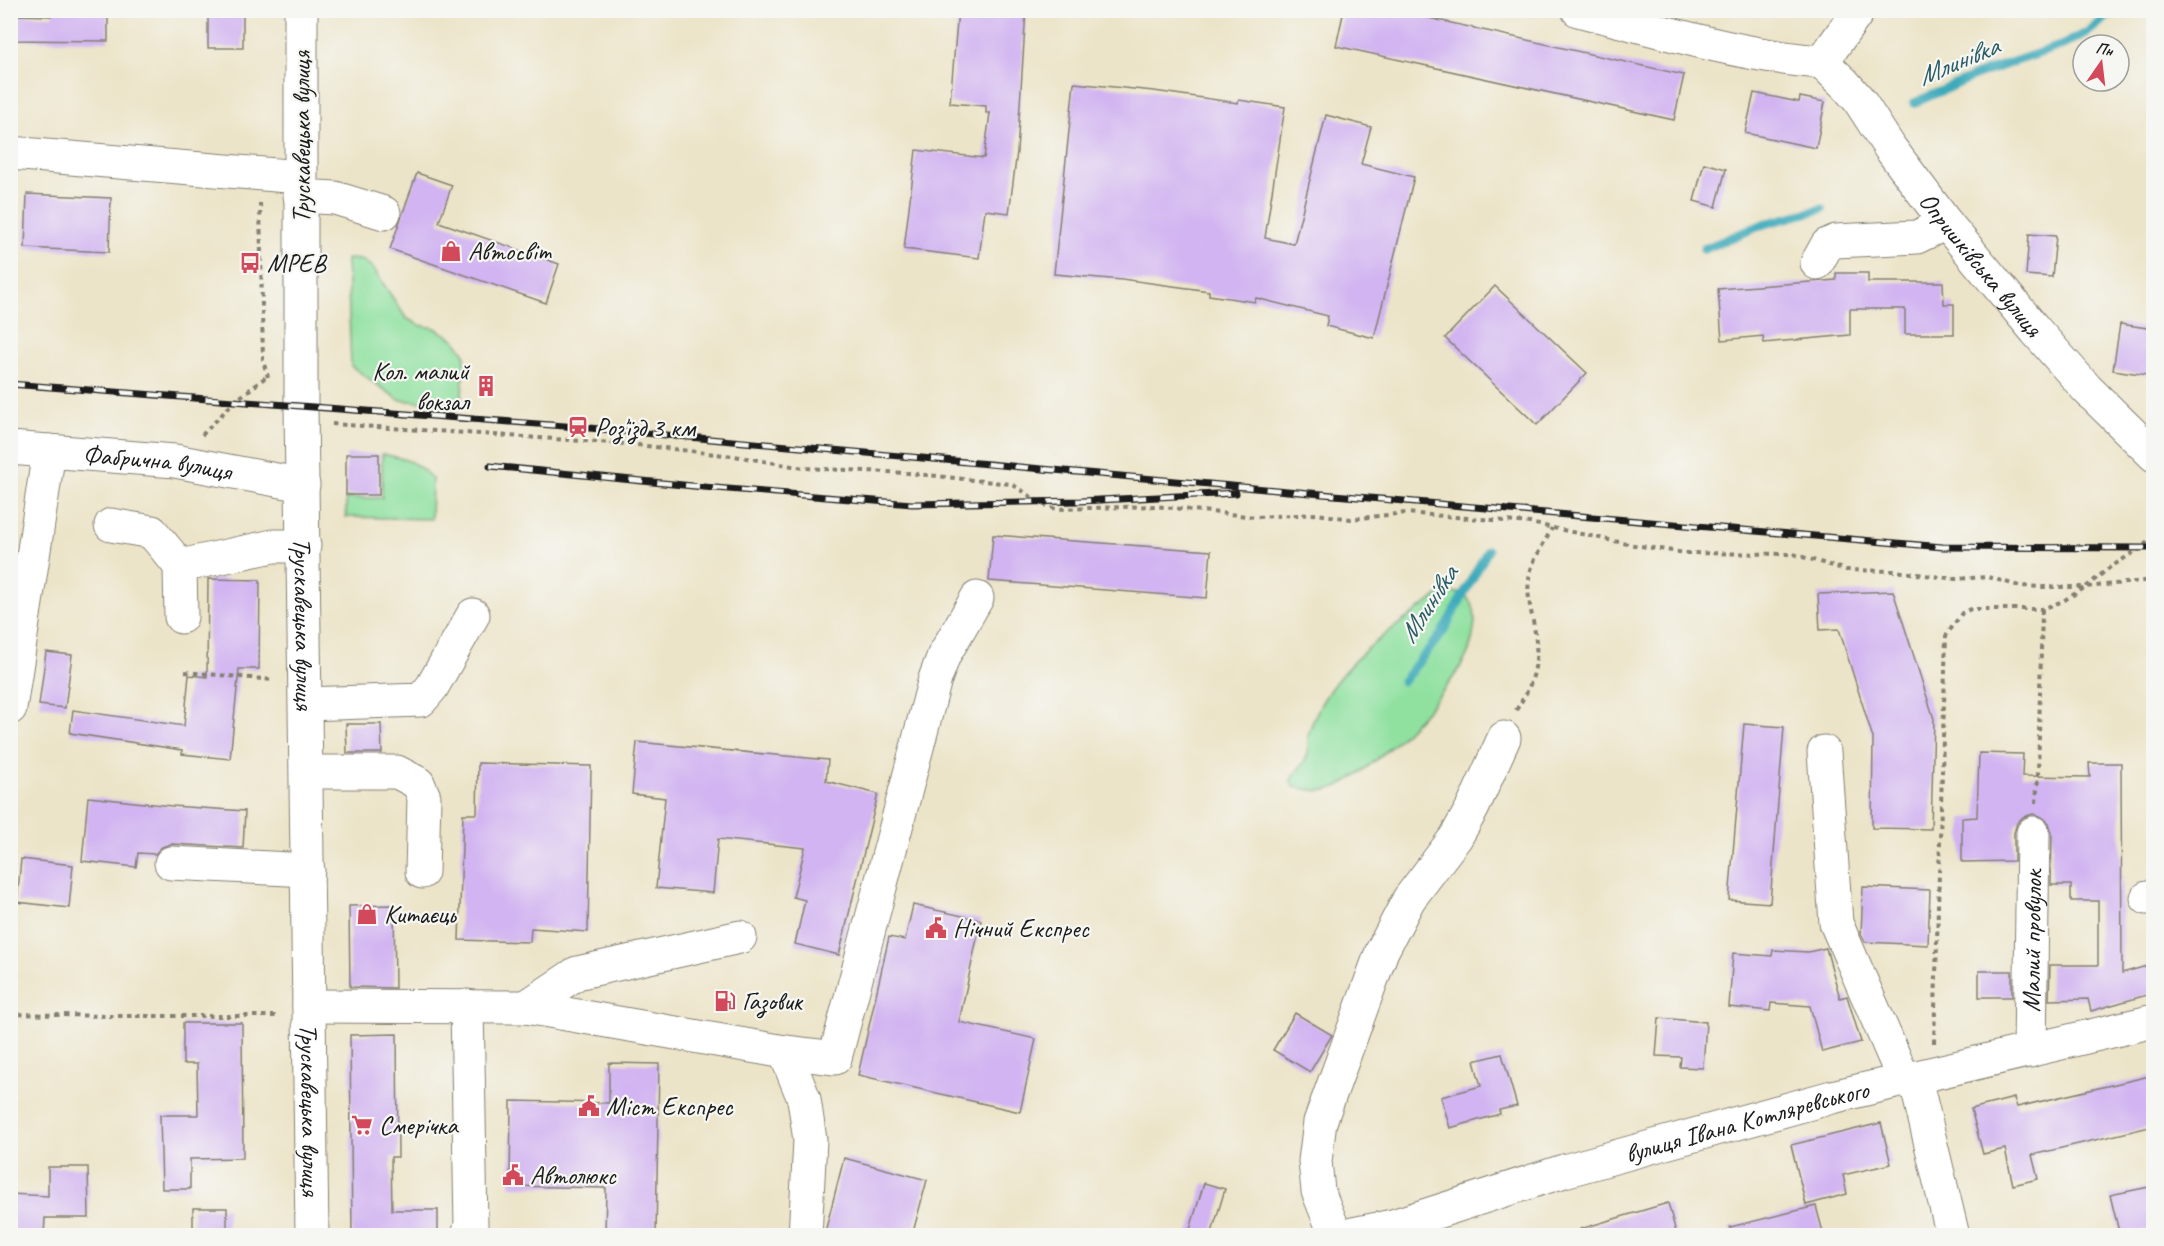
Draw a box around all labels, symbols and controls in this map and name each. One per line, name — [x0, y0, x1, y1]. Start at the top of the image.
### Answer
water label: Млинівка — [1912, 28, 2006, 93]
north arrow — [2071, 33, 2131, 93]
text: Пн — [2094, 38, 2116, 61]
street label: Трускавецька вулиця — [285, 49, 318, 223]
street label: Опришківська вулиця — [1912, 185, 2051, 345]
place label: Автосвіт — [468, 235, 552, 268]
shop icon: Автосвіт — [439, 239, 463, 263]
place label: МРЕВ — [267, 247, 328, 280]
bus stop icon: МРЕВ — [238, 251, 262, 275]
place label: Кол. малий вокзал — [372, 355, 471, 418]
building icon: Кол. малий вокзал — [474, 374, 498, 398]
place label: Роз'їзд 3 км — [595, 411, 697, 445]
station icon: Роз'їзд 3 км — [566, 415, 590, 439]
street label: Фабрична вулиця — [82, 437, 236, 488]
street label: Трускавецька вулиця — [286, 537, 322, 712]
water label: Млинівка — [1391, 557, 1467, 649]
street label: Малий провулок — [2014, 867, 2049, 1012]
place label: Китаєць — [384, 898, 457, 931]
shop icon: Китаєць — [355, 902, 379, 926]
place label: Нічний Експрес — [953, 912, 1089, 945]
public building icon: Нічний Експрес — [924, 916, 948, 940]
place label: Газовик — [742, 985, 804, 1019]
fuel station icon: Газовик — [713, 989, 737, 1013]
street label: Трускавецька вулиця — [293, 1023, 328, 1198]
street label: вулиця Івана Котляревського — [1621, 1072, 1873, 1170]
place label: Міст Експрес — [606, 1090, 734, 1123]
public building icon: Міст Експрес — [577, 1094, 601, 1118]
place label: Смерічка — [379, 1109, 459, 1142]
supermarket icon: Смерічка — [350, 1113, 374, 1137]
place label: Автолюкс — [530, 1159, 617, 1192]
public building icon: Автолюкс — [501, 1163, 525, 1187]

